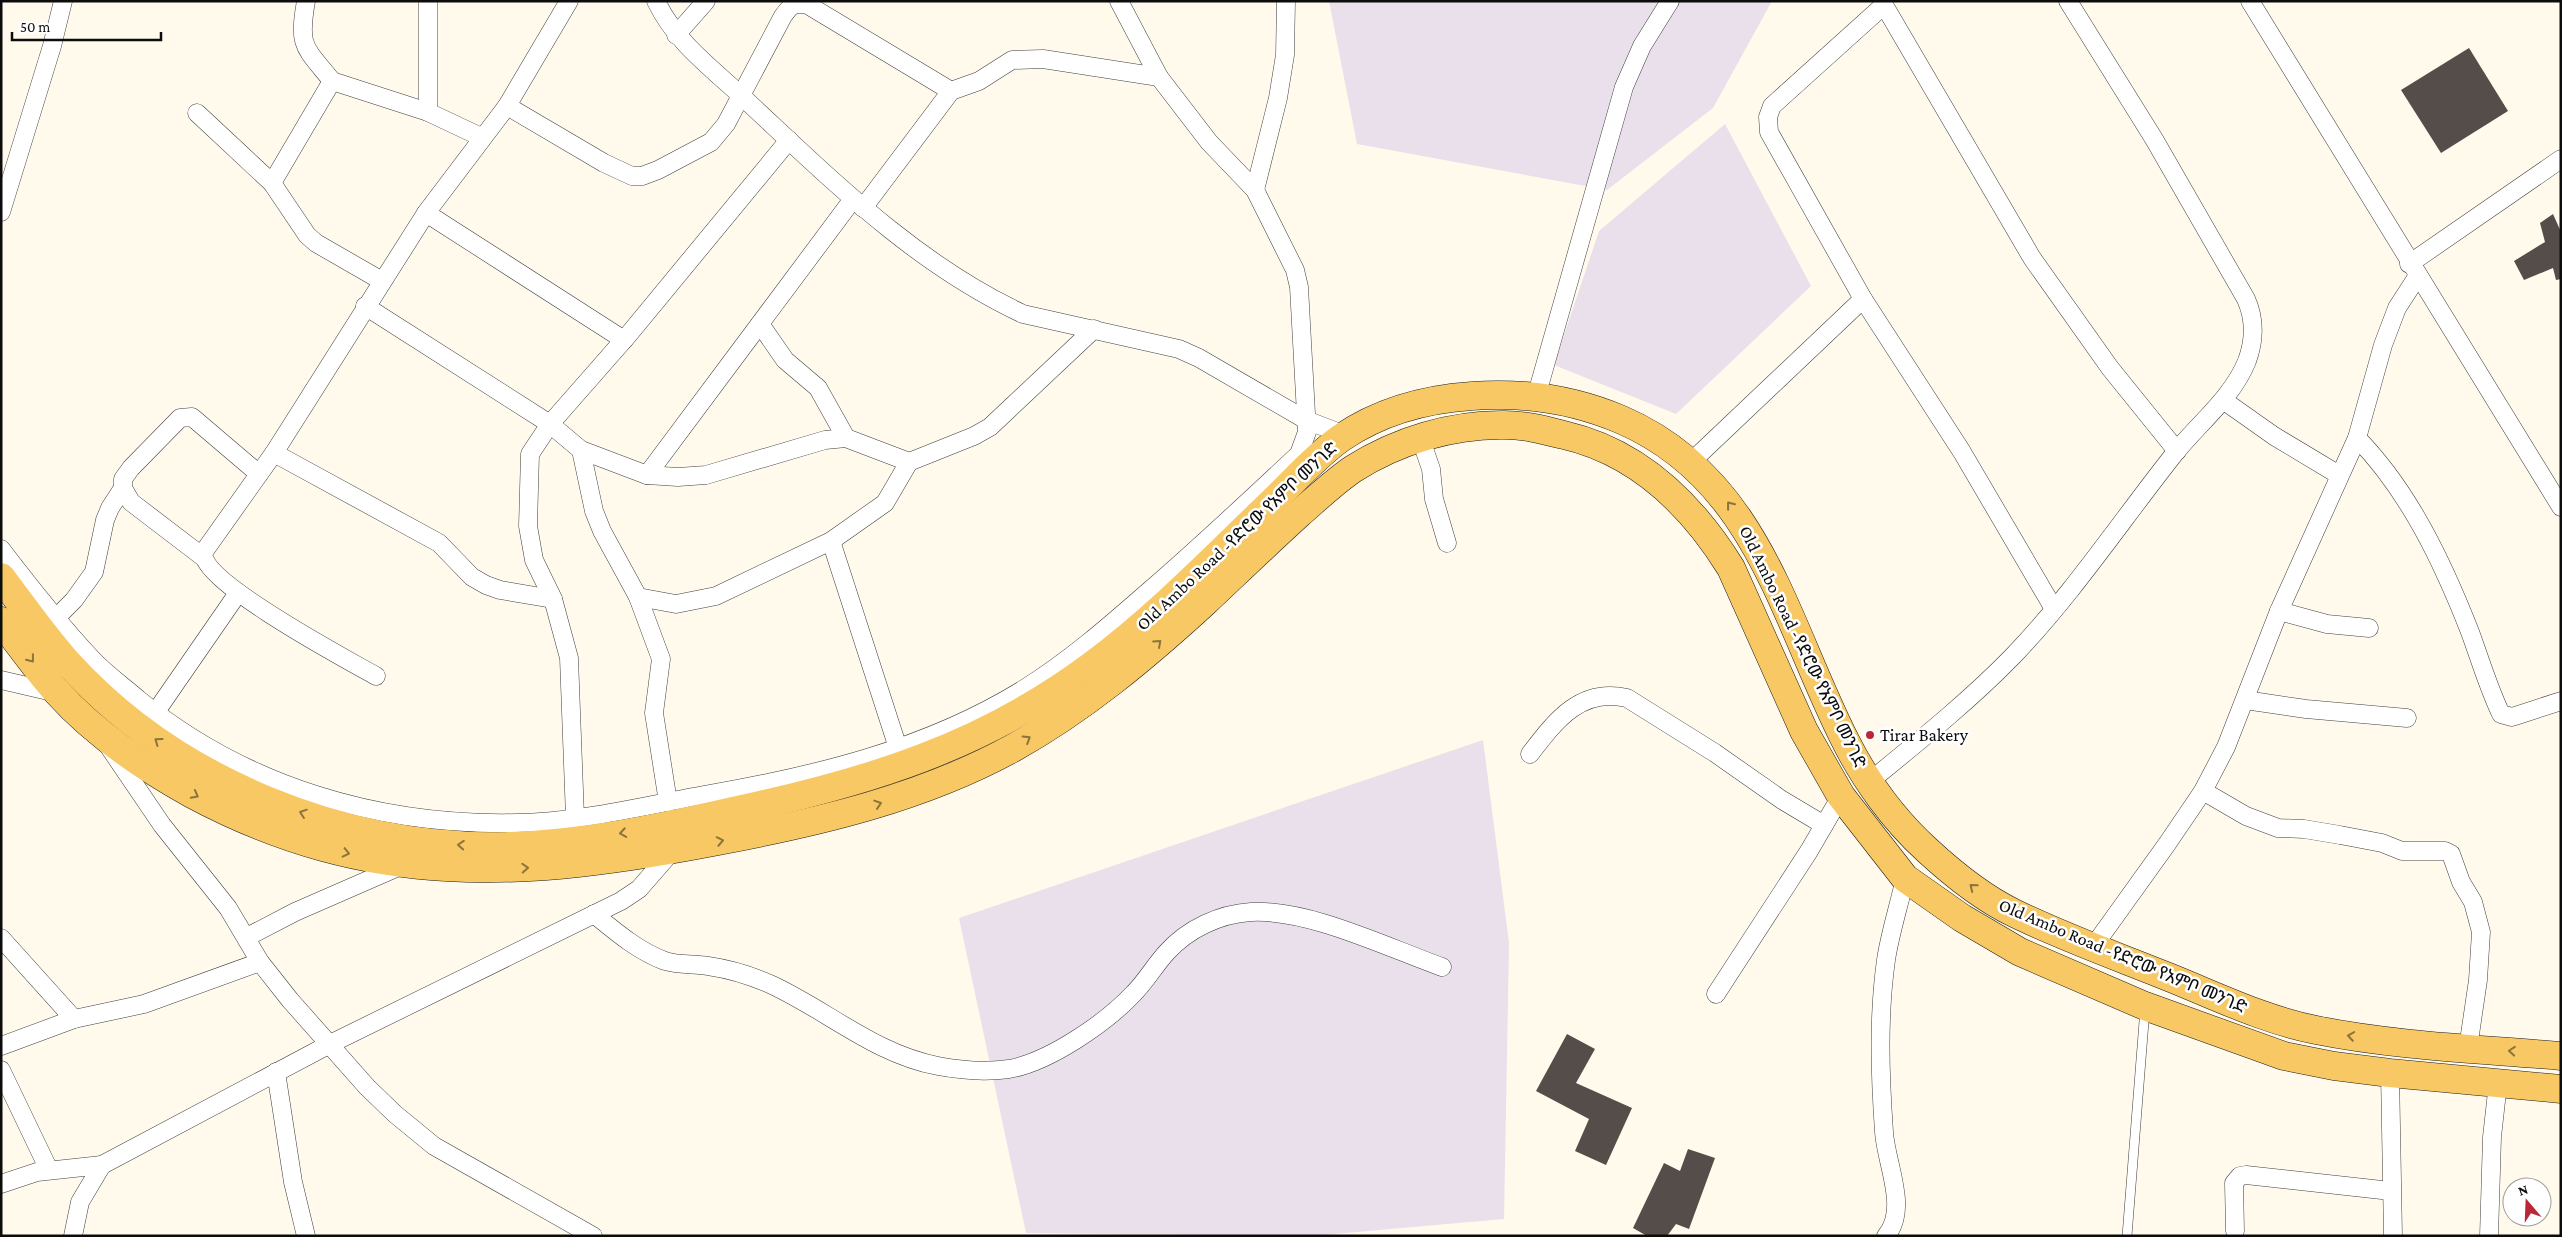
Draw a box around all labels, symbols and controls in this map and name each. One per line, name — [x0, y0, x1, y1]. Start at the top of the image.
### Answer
scale bar — [12, 10, 161, 42]
text: 50 m — [20, 19, 50, 35]
street label: Old Ambo Road -የድሮው የአምቦ መንገድ — [1132, 437, 1342, 635]
one-way arrow — [1727, 502, 1735, 511]
street label: Old Ambo Road -የድሮው የአምቦ መንገድ — [1735, 522, 1871, 772]
one-way arrow — [1153, 640, 1162, 649]
one-way arrow — [26, 653, 34, 662]
place label: Tirar Bakery — [1880, 725, 1969, 745]
marker: Tirar Bakery — [1864, 729, 1876, 741]
one-way arrow — [1022, 736, 1031, 745]
one-way arrow — [155, 738, 164, 746]
one-way arrow — [190, 789, 199, 799]
one-way arrow — [874, 799, 882, 809]
one-way arrow — [299, 809, 308, 819]
one-way arrow — [619, 827, 627, 838]
one-way arrow — [716, 836, 725, 847]
one-way arrow — [457, 840, 465, 851]
one-way arrow — [342, 847, 351, 858]
one-way arrow — [521, 863, 529, 874]
one-way arrow — [1970, 885, 1979, 893]
street label: Old Ambo Road -የድሮው የአምቦ መንገድ — [1996, 895, 2250, 1018]
one-way arrow — [2346, 1031, 2355, 1041]
one-way arrow — [2508, 1046, 2516, 1057]
north arrow — [2502, 1177, 2552, 1227]
text: N — [2516, 1180, 2530, 1199]

